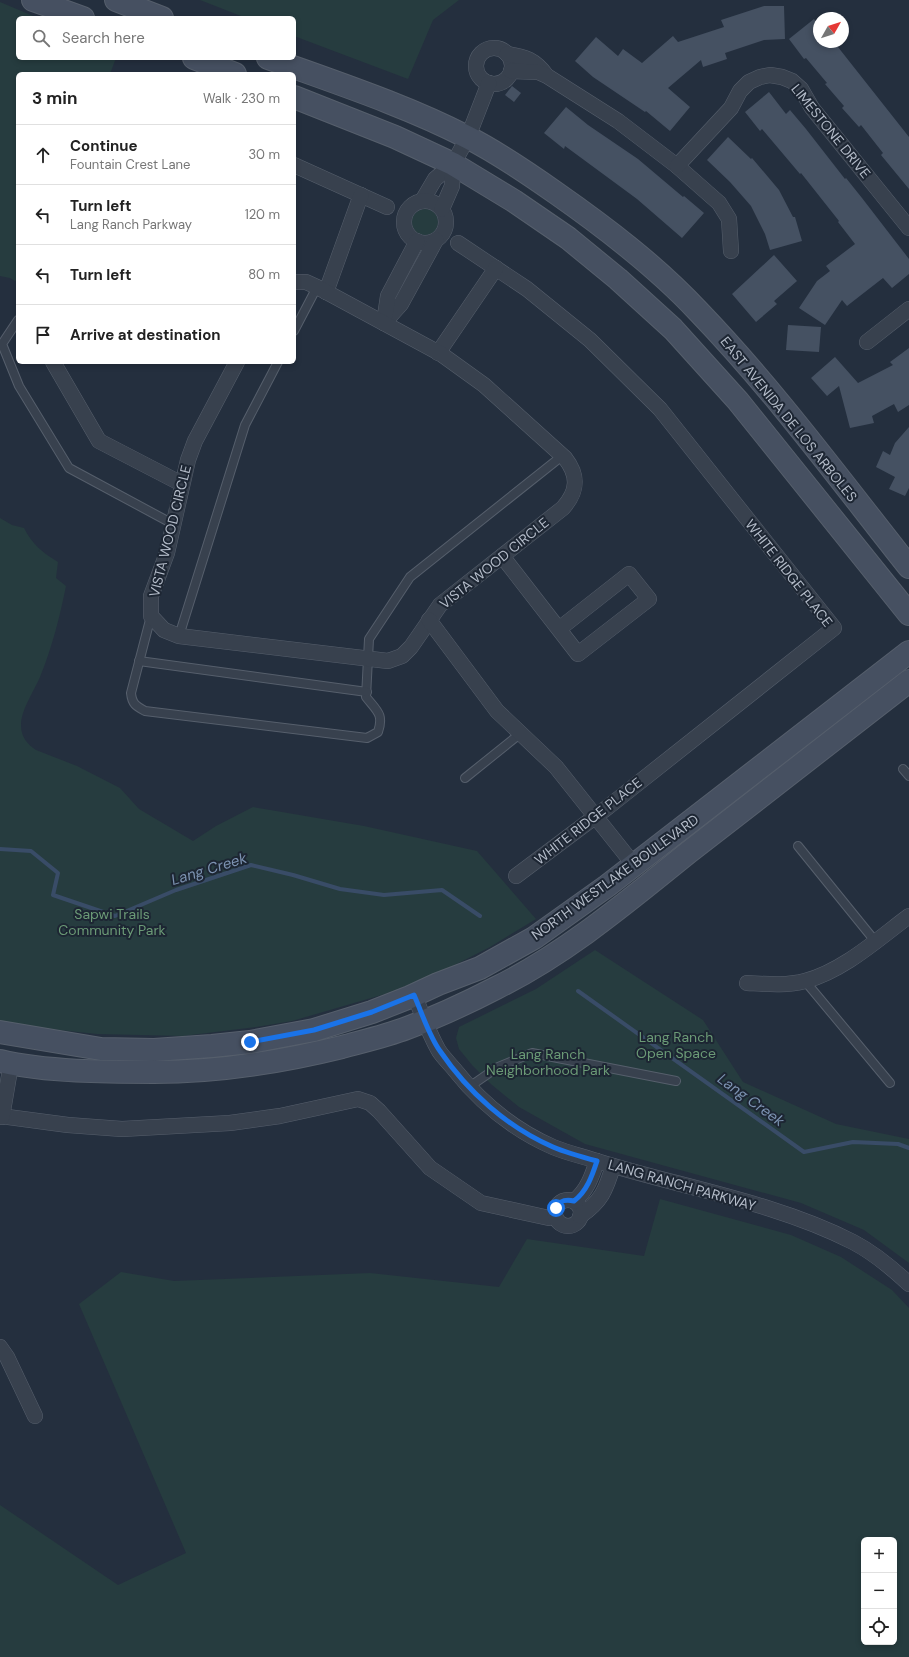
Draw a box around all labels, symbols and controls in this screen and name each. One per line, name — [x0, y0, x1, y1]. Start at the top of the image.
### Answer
north arrow — [813, 12, 849, 48]
search box — [16, 16, 296, 60]
icon: search — [30, 27, 52, 49]
text: Search here — [62, 28, 145, 48]
street label: LIMESTONE DRIVE — [787, 80, 875, 182]
text: 3 min — [32, 87, 77, 109]
text: Walk · 230 m — [203, 90, 280, 107]
text: Continue — [70, 136, 138, 156]
icon: ahead — [32, 144, 54, 166]
text: 30 m — [248, 146, 280, 163]
text: Fountain Crest Lane — [70, 156, 190, 173]
text: Turn left — [70, 196, 131, 216]
icon: left — [32, 204, 54, 226]
text: 120 m — [245, 206, 280, 223]
text: Lang Ranch Parkway — [70, 216, 192, 233]
icon: left — [32, 264, 54, 286]
text: Turn left — [70, 265, 131, 285]
text: 80 m — [248, 266, 280, 283]
icon: arrive — [32, 324, 54, 346]
text: Arrive at destination — [70, 325, 221, 345]
street label: EAST AVENIDA DE LOS ARBOLES — [717, 333, 861, 505]
street label: VISTA WOOD CIRCLE — [145, 463, 195, 599]
street label: VISTA WOOD CIRCLE — [436, 513, 552, 613]
street label: WHITE RIDGE PLACE — [741, 516, 837, 630]
street label: WHITE RIDGE PLACE — [531, 773, 645, 869]
street label: NORTH WESTLAKE BOULEVARD — [528, 810, 702, 944]
water label: Lang Creek — [169, 848, 250, 890]
park label: Sapwi Trails Community Park — [58, 905, 166, 939]
park label: Lang Ranch Open Space — [636, 1028, 716, 1062]
route end — [241, 1033, 259, 1051]
park label: Lang Ranch Neighborhood Park — [486, 1045, 610, 1079]
water label: Lang Creek — [713, 1069, 789, 1131]
street label: LANG RANCH PARKWAY — [606, 1155, 758, 1215]
route start — [547, 1199, 565, 1217]
map controls — [861, 1537, 897, 1645]
button: + — [861, 1537, 897, 1573]
button: − — [861, 1573, 897, 1609]
button: locate — [861, 1609, 897, 1645]

